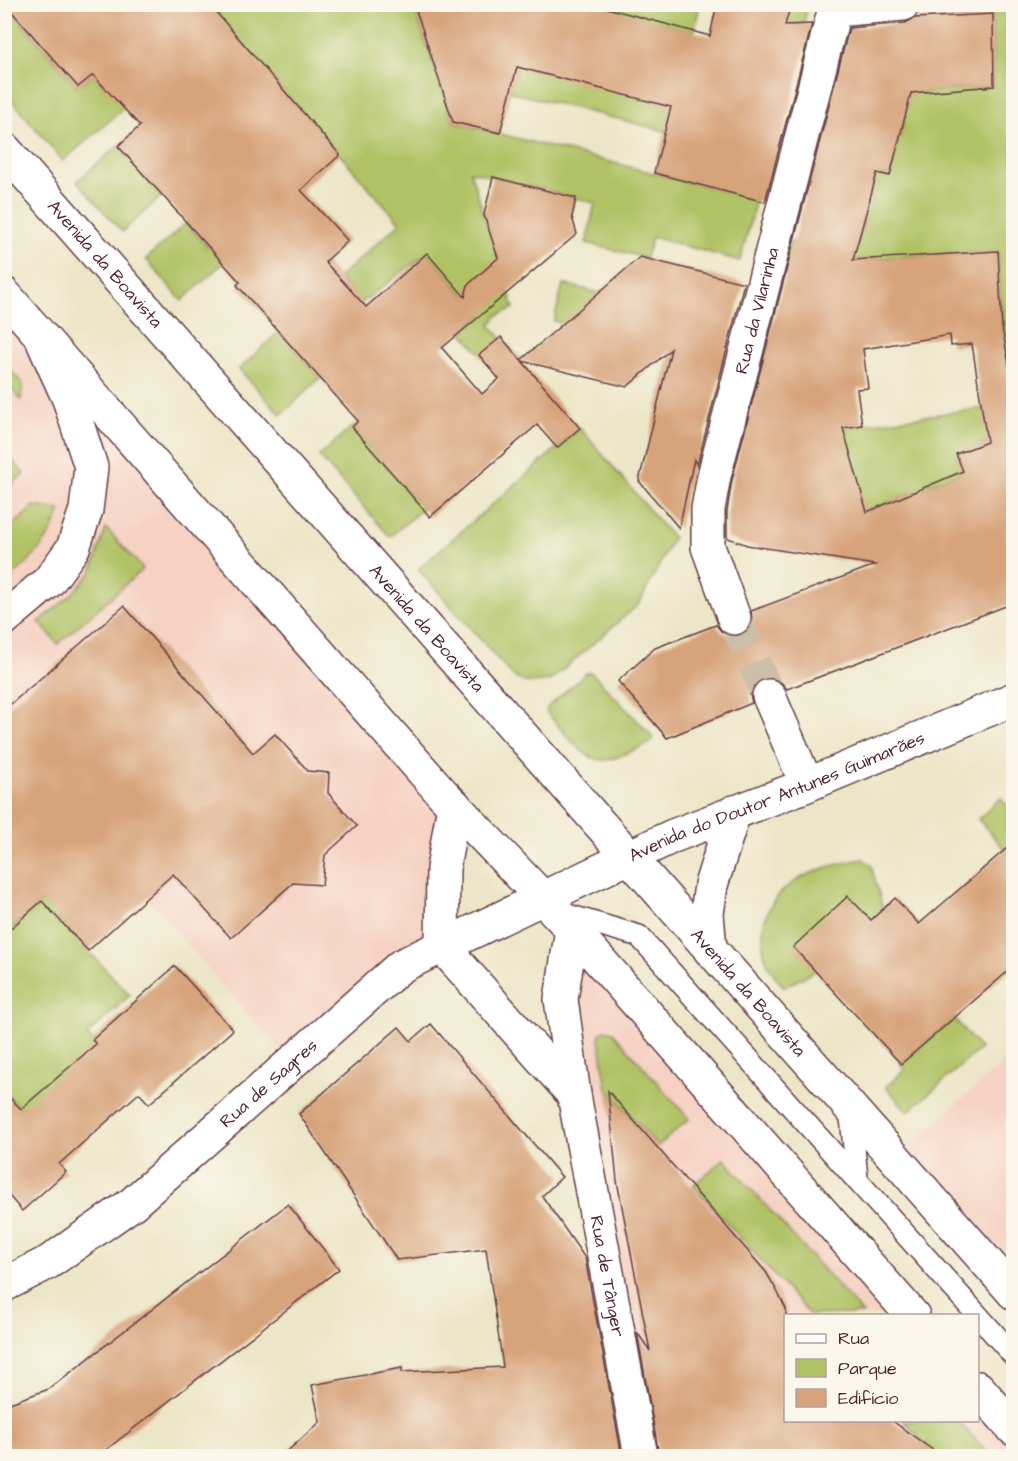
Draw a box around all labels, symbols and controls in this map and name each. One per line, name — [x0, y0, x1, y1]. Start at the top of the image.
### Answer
street label: Avenida da Boavista — [42, 194, 169, 333]
street label: Rua da Vilarinha — [728, 245, 785, 377]
street label: Avenida da Boavista — [364, 559, 490, 697]
street label: Avenida do Doutor Antunes Guimarães — [625, 725, 928, 868]
street label: Avenida da Boavista — [685, 923, 812, 1062]
street label: Rua de Sagres — [214, 1033, 323, 1133]
street label: Rua de Tânger — [584, 1213, 631, 1339]
legend — [784, 1314, 979, 1422]
text: Rua — [838, 1326, 869, 1351]
text: Parque — [838, 1356, 897, 1381]
text: Edifício — [838, 1386, 898, 1411]

